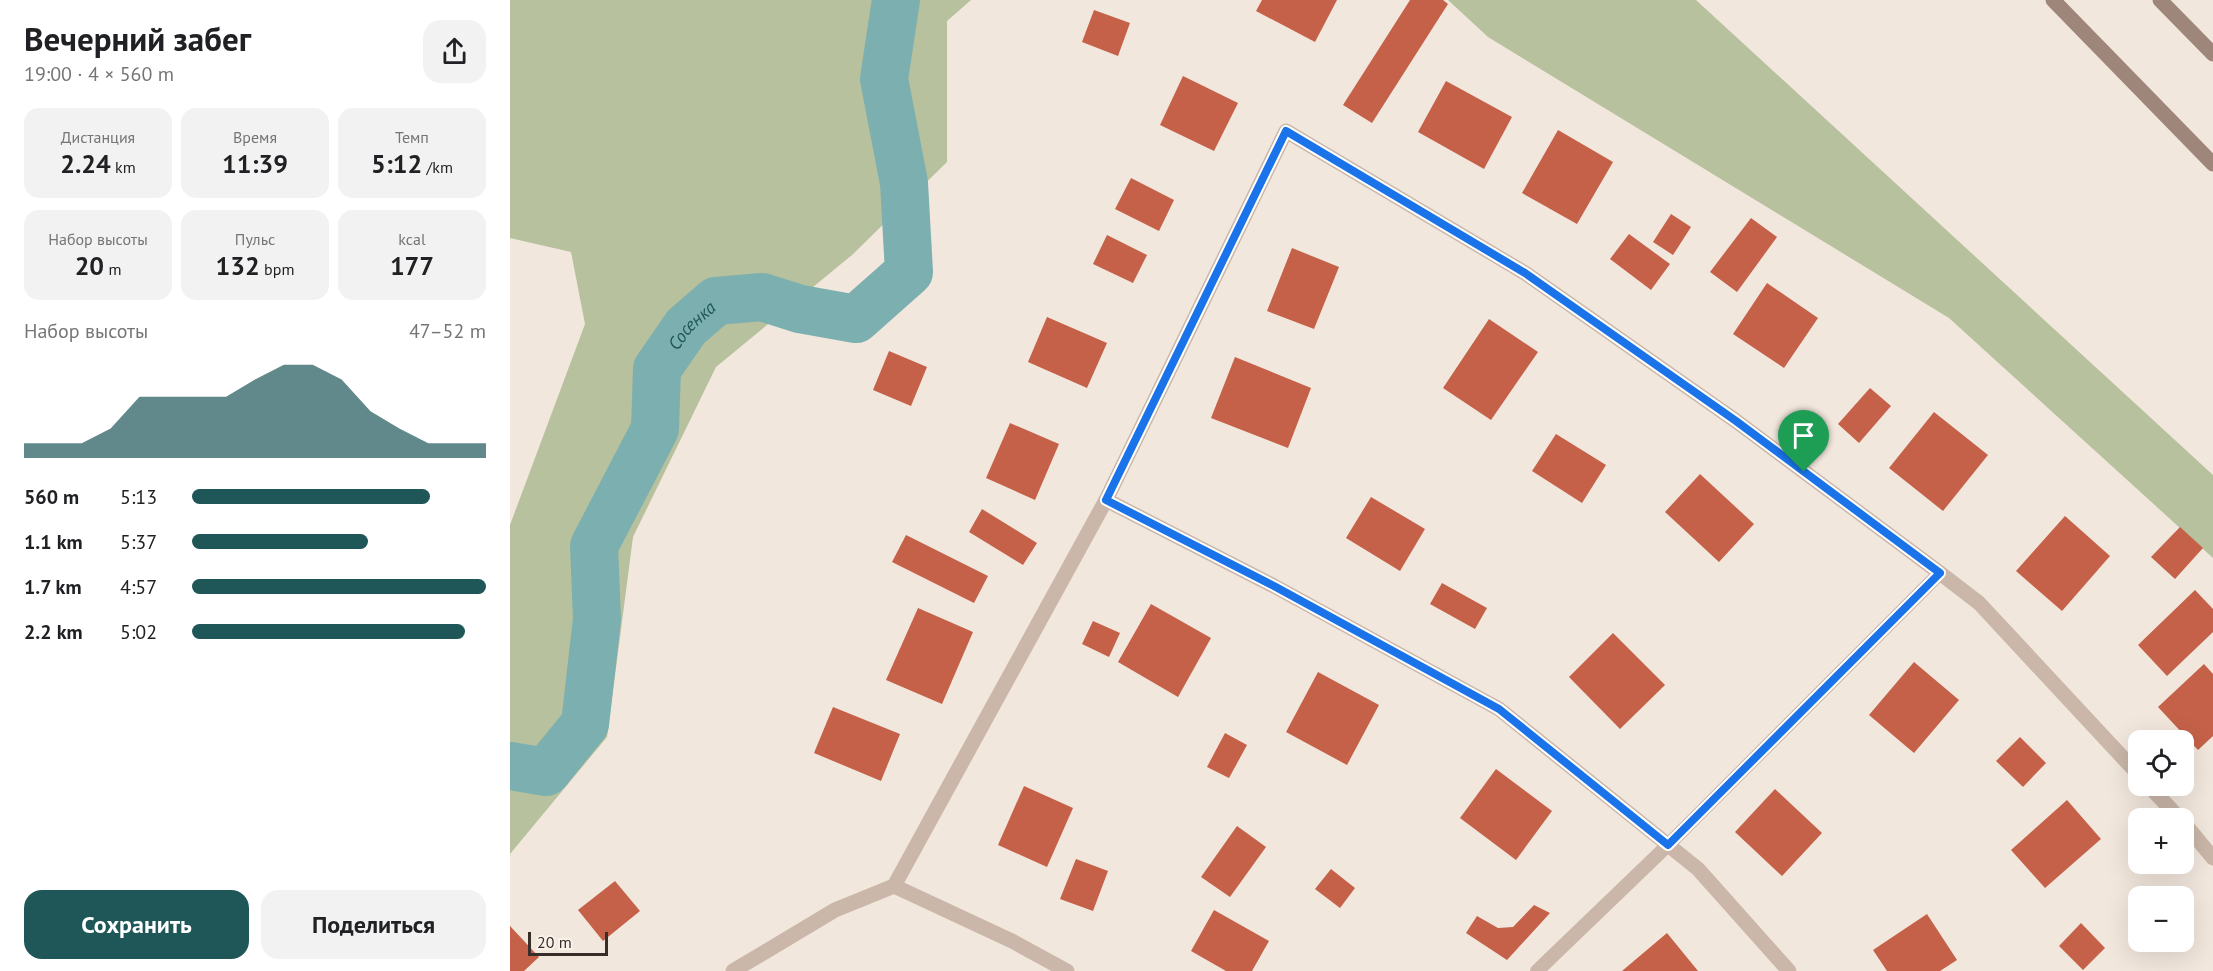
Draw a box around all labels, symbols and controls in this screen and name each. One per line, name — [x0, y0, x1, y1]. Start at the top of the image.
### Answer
text: Вечерний забег — [24, 17, 251, 60]
button: share — [423, 20, 486, 83]
text: 19:00 · 4 × 560 m — [24, 61, 174, 87]
text: Дистанция — [61, 127, 135, 147]
text: Время — [233, 127, 277, 147]
text: Темп — [395, 127, 429, 147]
text: 2.24 — [60, 147, 111, 180]
text: 11:39 — [222, 147, 288, 180]
text: 5:12 — [371, 147, 422, 180]
text: km — [111, 157, 136, 177]
text: /km — [422, 157, 453, 177]
text: Набор высоты — [48, 229, 148, 249]
text: Пульс — [235, 229, 275, 249]
text: kcal — [398, 229, 426, 249]
text: 20 — [75, 249, 104, 282]
text: 132 — [216, 249, 260, 282]
text: 177 — [390, 249, 434, 282]
text: m — [104, 259, 121, 279]
text: bpm — [260, 259, 294, 279]
water label: Сосенка — [662, 295, 720, 354]
text: Набор высоты — [24, 318, 148, 344]
text: 47–52 m — [409, 318, 486, 344]
pin — [1778, 410, 1829, 472]
icon: arrive — [1787, 419, 1820, 452]
text: 560 m — [24, 484, 79, 510]
text: 5:13 — [120, 484, 157, 510]
text: 1.1 km — [24, 529, 83, 555]
text: 5:37 — [120, 529, 157, 555]
text: 1.7 km — [24, 574, 82, 600]
text: 4:57 — [120, 574, 157, 600]
text: 2.2 km — [24, 619, 83, 645]
text: 5:02 — [120, 619, 157, 645]
map controls — [2128, 730, 2194, 952]
button: locate — [2128, 730, 2194, 796]
button: + — [2128, 808, 2194, 874]
button: − — [2128, 886, 2194, 952]
button: Сохранить — [24, 890, 249, 959]
button: Поделиться — [261, 890, 486, 959]
scale bar — [528, 929, 608, 956]
text: 20 m — [537, 932, 572, 952]

